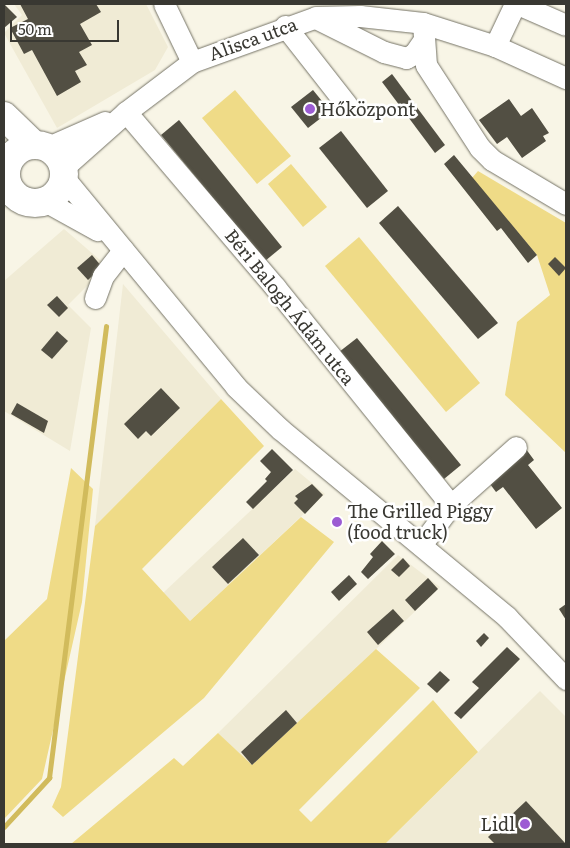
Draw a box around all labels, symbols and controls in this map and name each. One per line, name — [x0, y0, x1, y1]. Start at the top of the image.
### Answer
scale bar — [12, 10, 121, 42]
street label: Alisca utca — [206, 13, 300, 65]
text: 50 m — [18, 17, 52, 40]
place label: Hőközpont — [320, 98, 415, 120]
marker: Hőközpont — [304, 103, 316, 115]
street label: Béri Balogh Ádám utca — [221, 225, 359, 389]
place label: The Grilled Piggy (food truck) — [347, 501, 493, 544]
marker: The Grilled Piggy (food truck) — [331, 516, 343, 528]
place label: Lidl — [480, 813, 515, 835]
marker: Lidl — [519, 818, 531, 830]

